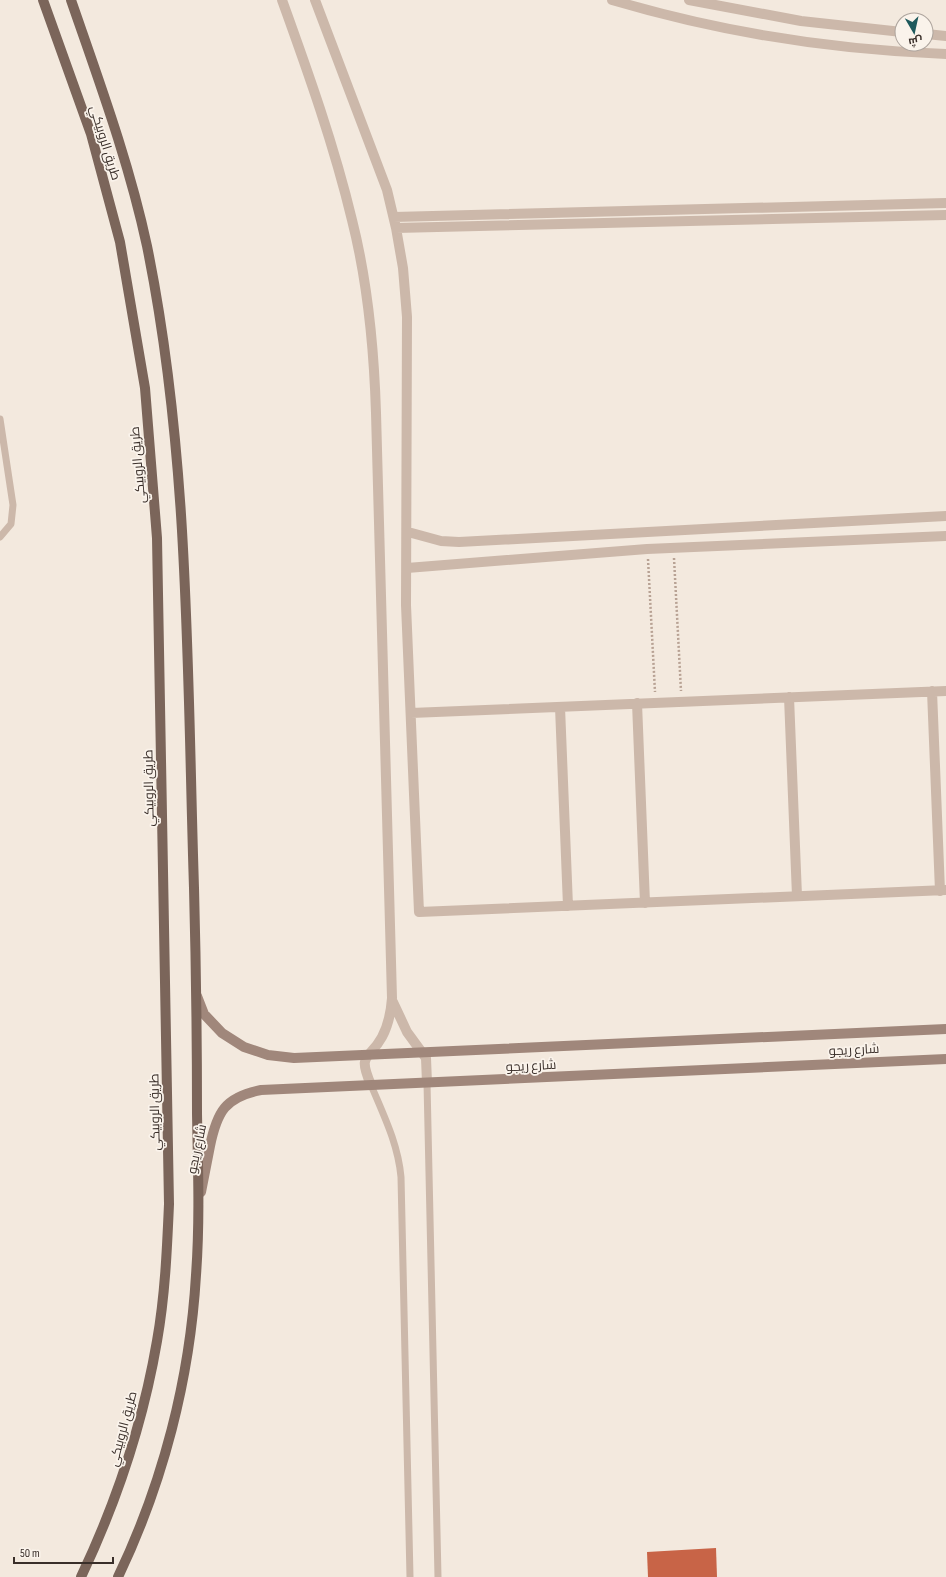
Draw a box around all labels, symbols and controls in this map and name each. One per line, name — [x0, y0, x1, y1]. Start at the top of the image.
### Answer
north arrow — [894, 12, 934, 52]
text: ش — [907, 34, 923, 49]
street label: طريق الروبيكي — [84, 104, 124, 183]
street label: طريق الروبيكي — [127, 426, 151, 504]
street label: طريق الروبيكي — [140, 749, 160, 827]
street label: شارع ريجو — [828, 1041, 880, 1059]
street label: شارع ريجو — [505, 1057, 557, 1075]
street label: طريق الروبيكي — [146, 1073, 166, 1151]
street label: شارع ريجو — [184, 1123, 210, 1175]
street label: طريق الروبيكي — [105, 1390, 143, 1469]
scale bar — [14, 1539, 113, 1565]
text: 50 m — [20, 1546, 40, 1561]

